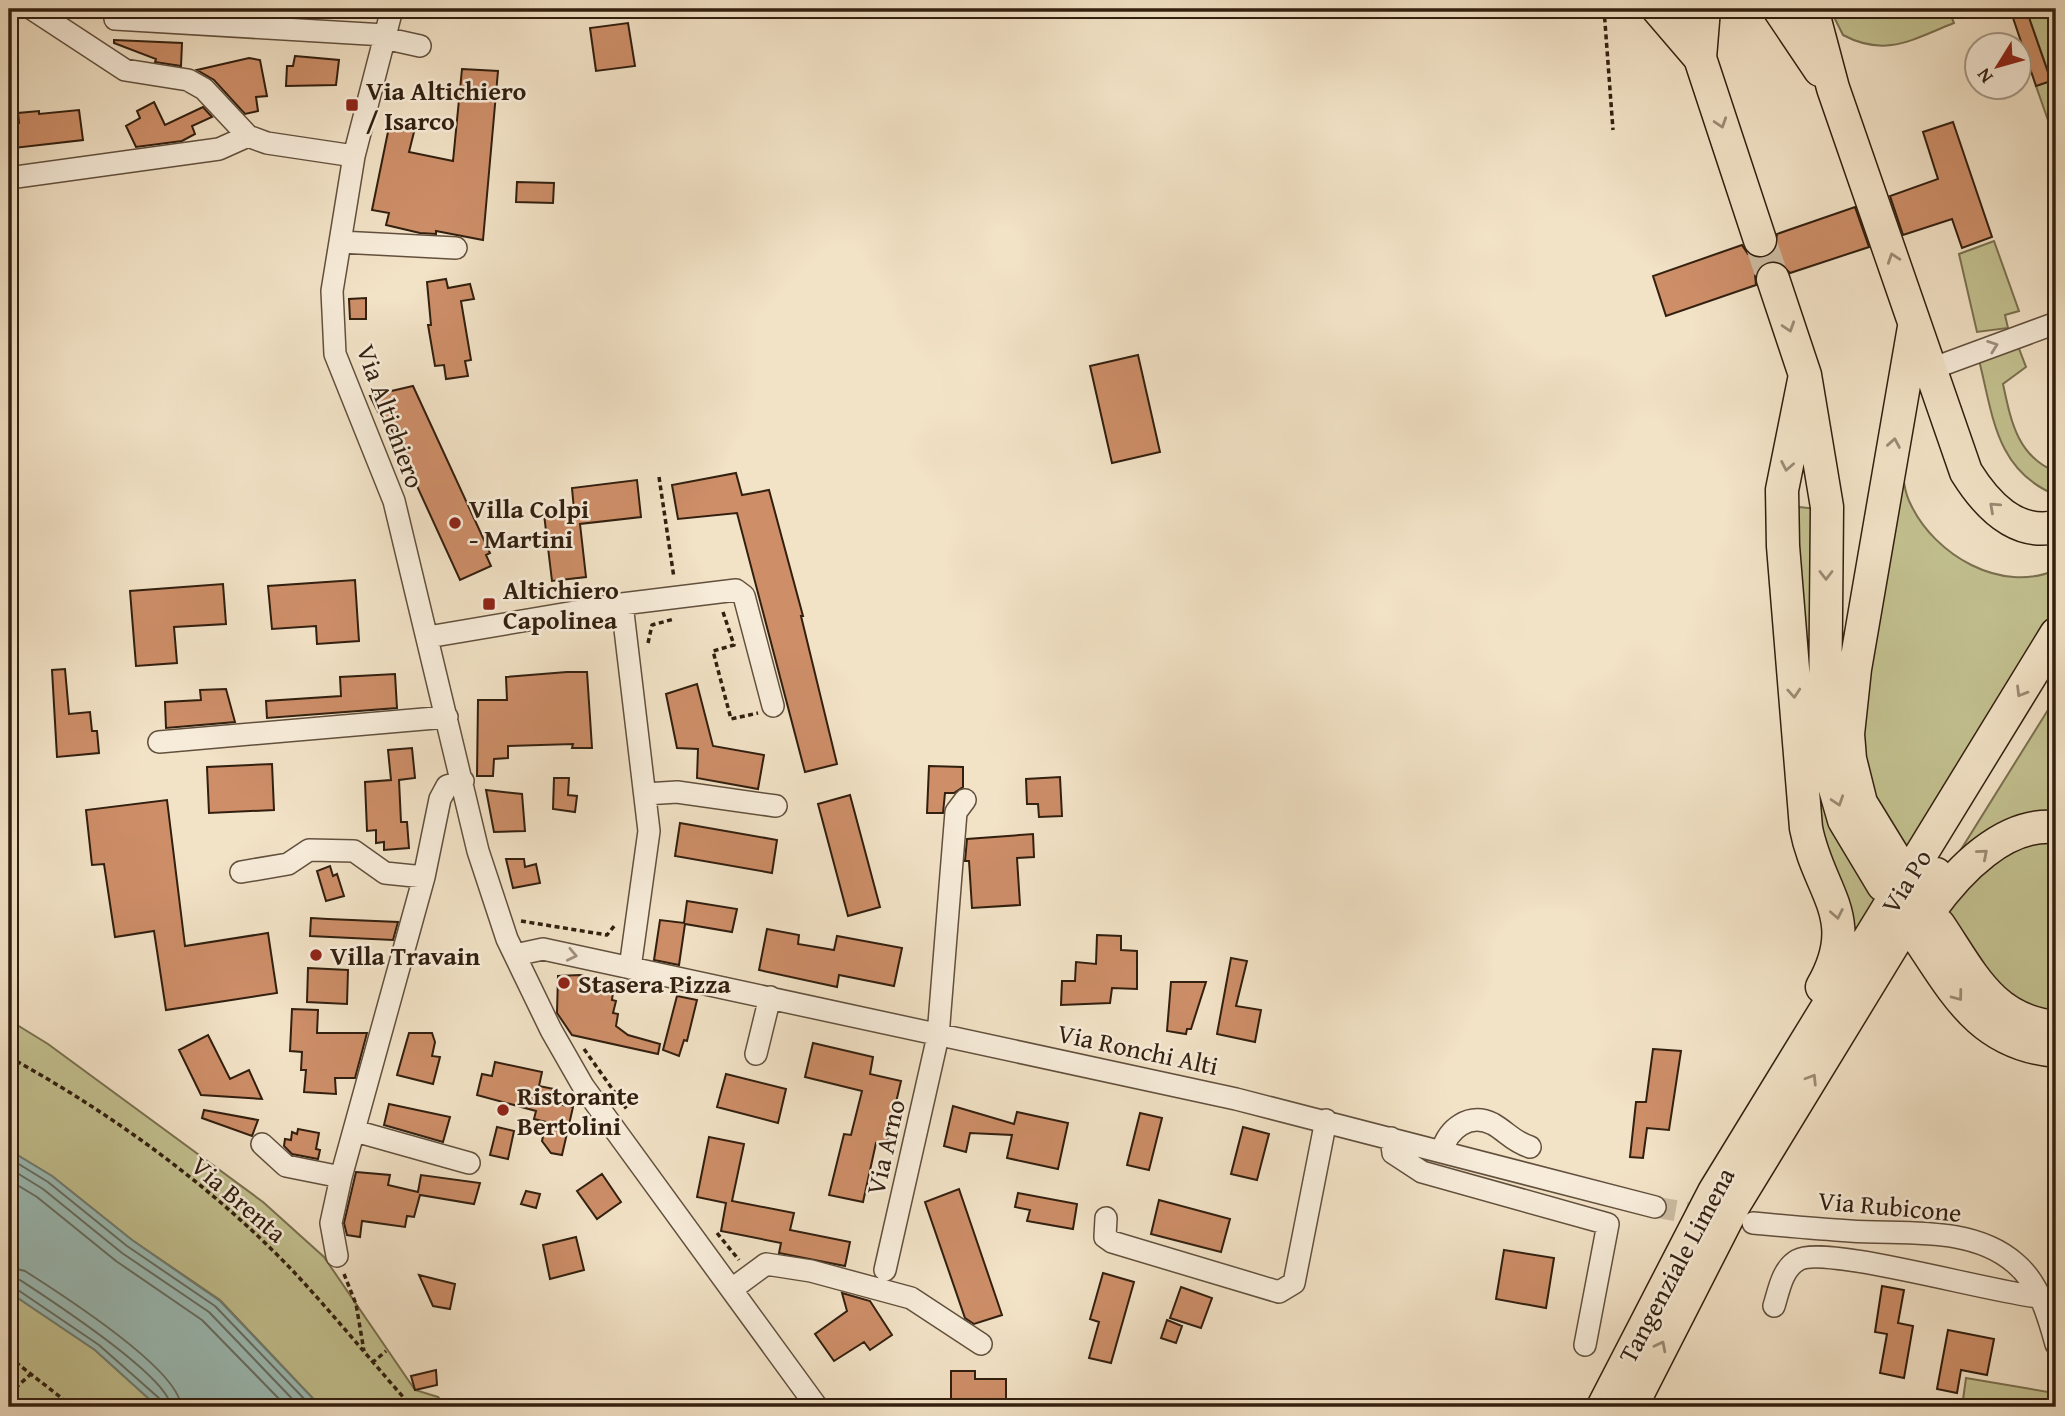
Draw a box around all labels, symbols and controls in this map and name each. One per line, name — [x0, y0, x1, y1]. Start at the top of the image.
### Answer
north arrow — [1964, 32, 2034, 102]
text: N — [1969, 62, 1999, 90]
place label: Via Altichiero / Isarco — [366, 71, 526, 140]
marker: Via Altichiero / Isarco — [344, 97, 360, 113]
one-way arrow — [1713, 116, 1727, 129]
one-way arrow — [1887, 252, 1901, 264]
one-way arrow — [1781, 320, 1795, 333]
street label: Via Altichiero — [347, 339, 435, 493]
one-way arrow — [1987, 340, 1999, 354]
one-way arrow — [1886, 437, 1901, 448]
one-way arrow — [1780, 460, 1795, 472]
place label: Villa Colpi - Martini — [469, 489, 589, 558]
one-way arrow — [1989, 503, 2002, 515]
marker: Villa Colpi - Martini — [447, 515, 463, 531]
place label: Altichiero Capolinea — [503, 570, 619, 639]
one-way arrow — [1818, 570, 1834, 581]
marker: Altichiero Capolinea — [481, 596, 497, 612]
one-way arrow — [2016, 685, 2029, 698]
one-way arrow — [1786, 688, 1801, 699]
one-way arrow — [1829, 795, 1844, 807]
street label: Via Po — [1871, 841, 1941, 921]
one-way arrow — [1975, 850, 1988, 862]
one-way arrow — [1828, 908, 1843, 920]
place label: Villa Travain — [330, 936, 481, 975]
marker: Villa Travain — [308, 947, 324, 963]
one-way arrow — [566, 947, 578, 961]
place label: Stasera Pizza — [578, 964, 731, 1003]
marker: Stasera Pizza — [556, 975, 572, 991]
one-way arrow — [1949, 988, 1962, 1001]
street label: Via Ronchi Alti — [1054, 1013, 1222, 1085]
one-way arrow — [1803, 1073, 1816, 1086]
place label: Ristorante Bertolini — [517, 1076, 639, 1145]
street label: Via Arno — [855, 1096, 915, 1198]
marker: Ristorante Bertolini — [495, 1102, 511, 1118]
street label: Via Brenta — [183, 1146, 296, 1252]
street label: Tangenziale Limena — [1608, 1160, 1744, 1370]
street label: Via Rubicone — [1817, 1180, 1963, 1232]
one-way arrow — [1652, 1341, 1666, 1353]

